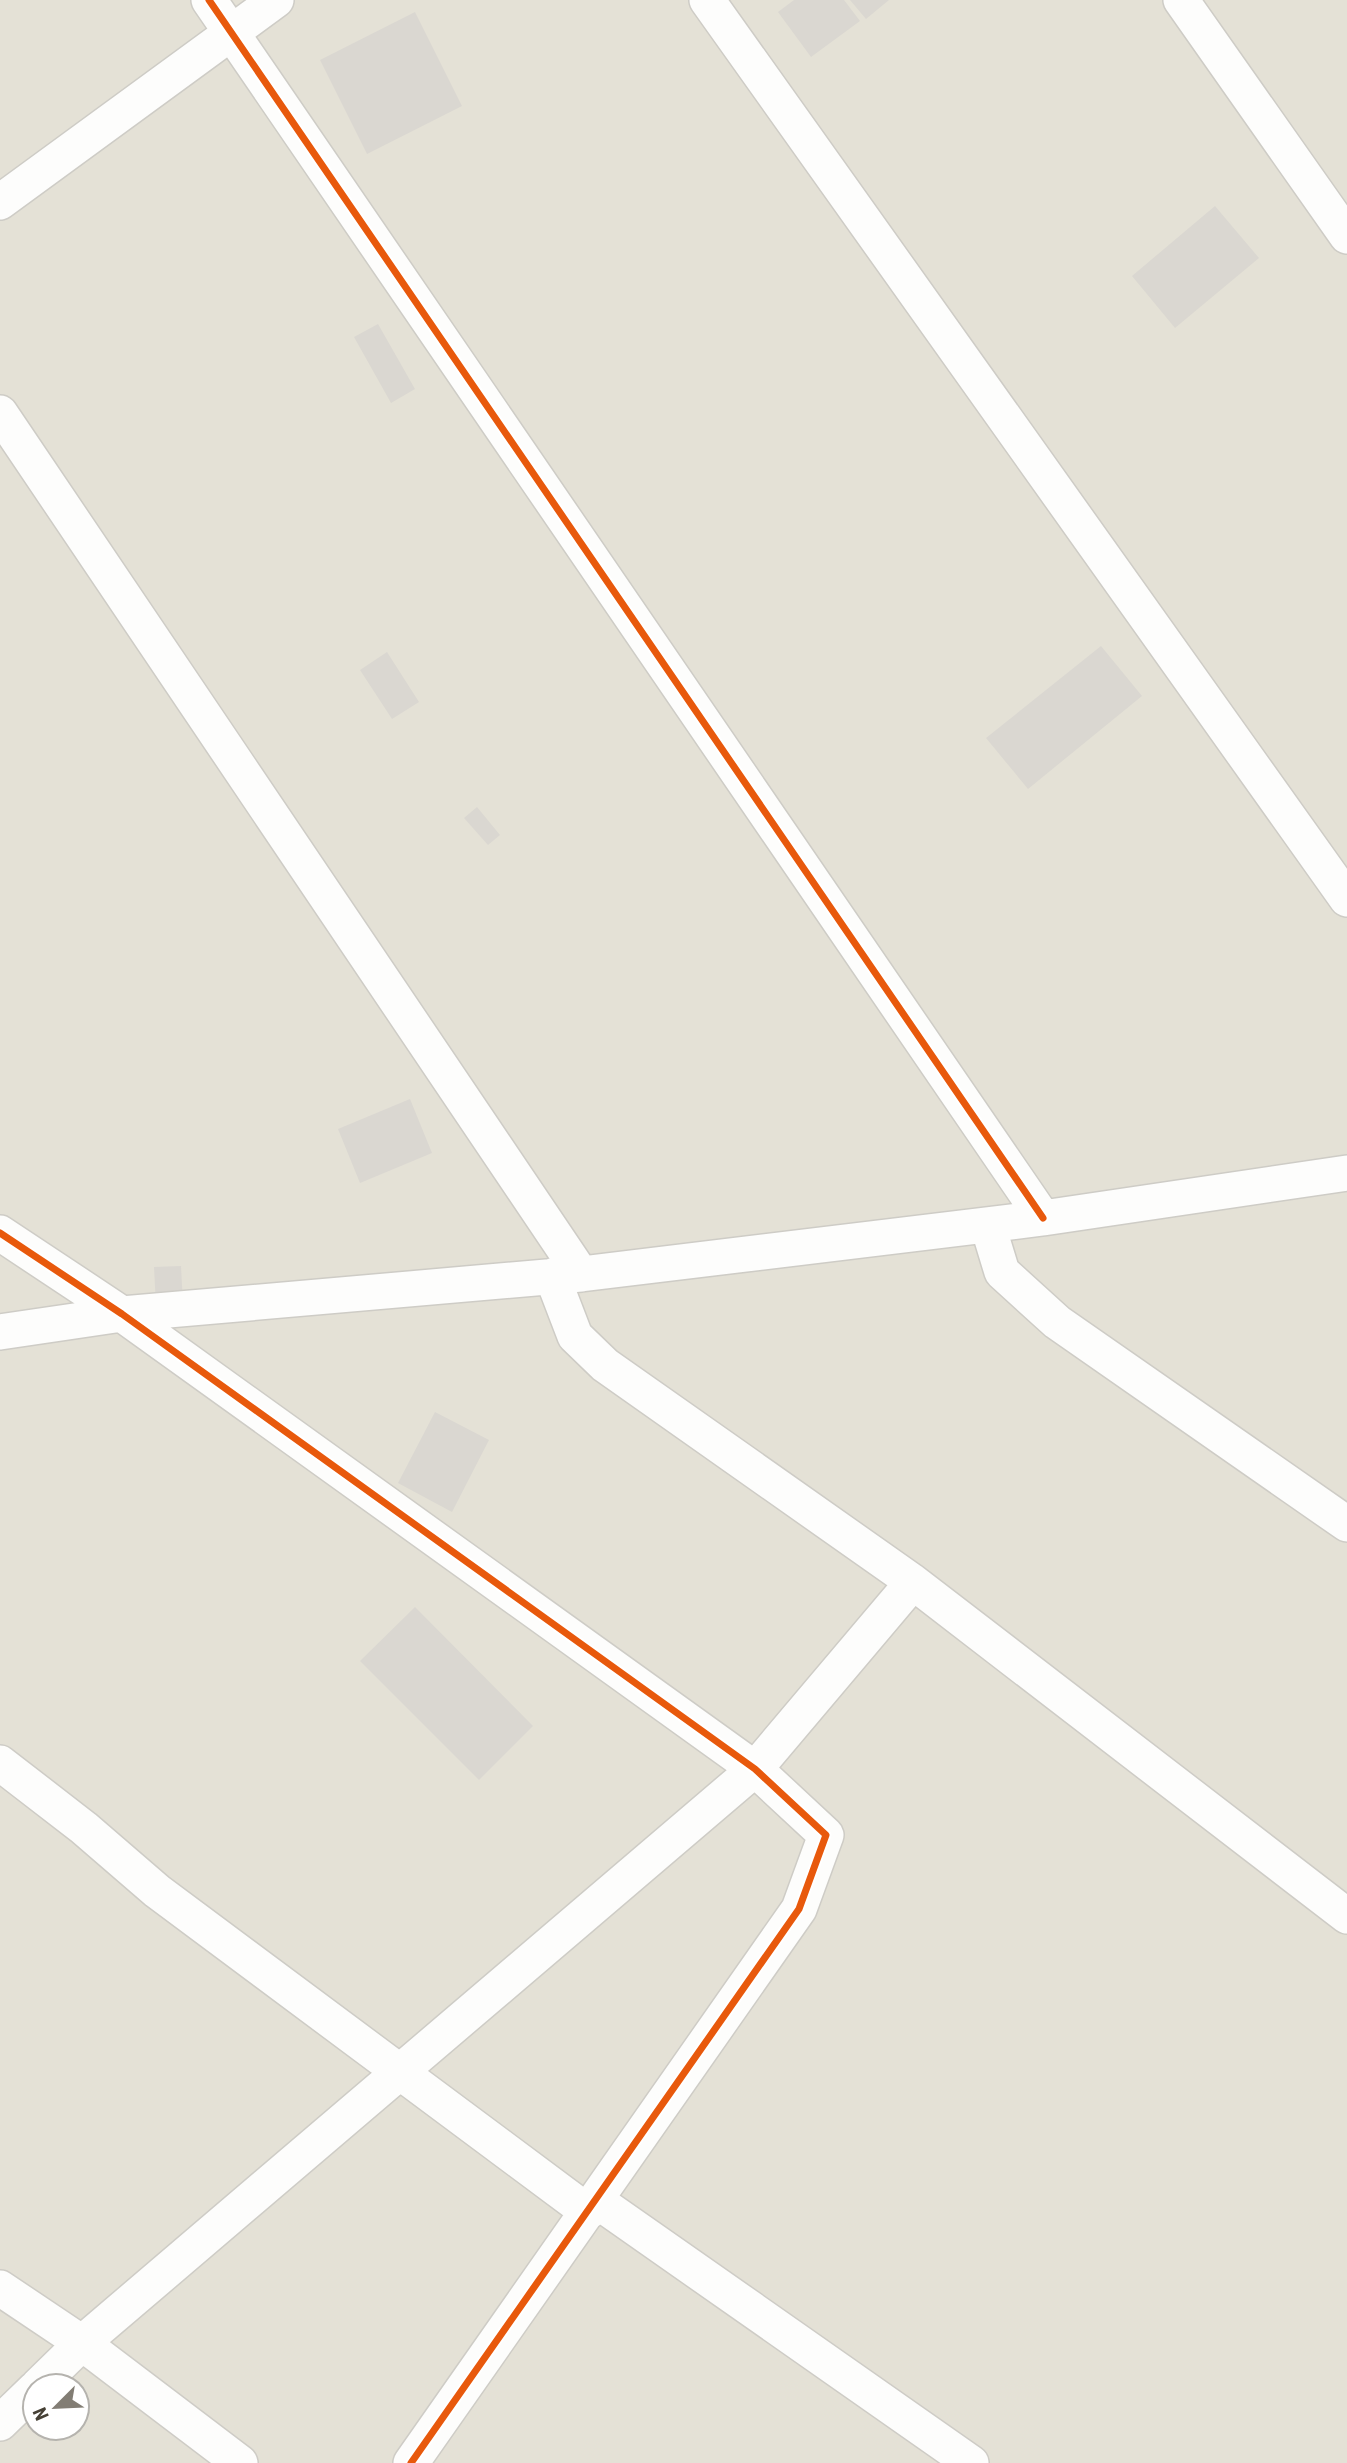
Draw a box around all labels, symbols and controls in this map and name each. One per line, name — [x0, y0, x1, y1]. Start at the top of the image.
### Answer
north arrow — [21, 2372, 91, 2442]
text: N — [28, 2404, 54, 2424]

